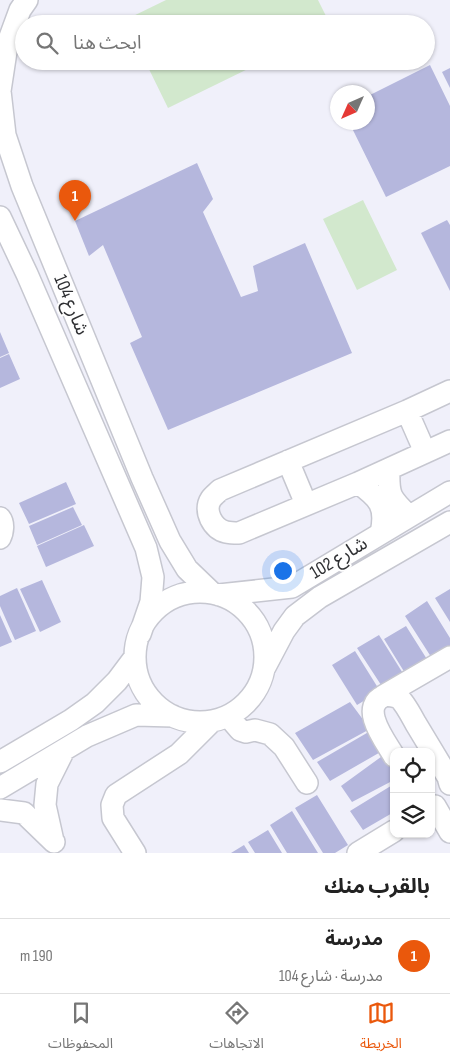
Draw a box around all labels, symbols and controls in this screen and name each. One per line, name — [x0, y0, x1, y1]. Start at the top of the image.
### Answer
search box — [15, 15, 435, 70]
icon: search — [33, 29, 61, 57]
text: ابحث هنا — [73, 32, 141, 55]
north arrow — [330, 85, 375, 130]
pin: 1 — [59, 180, 91, 221]
street label: شارع 104 — [48, 271, 93, 339]
street label: شارع 102 — [306, 532, 372, 585]
your location — [270, 558, 296, 584]
map controls — [390, 748, 435, 838]
button: locate — [390, 748, 435, 793]
button: layers — [390, 793, 435, 838]
text: بالقرب منك — [324, 874, 430, 899]
text: مدرسة — [325, 928, 383, 951]
text: 190 m — [20, 947, 53, 966]
text: 1 — [411, 947, 417, 966]
text: مدرسة · شارع 104 — [279, 967, 383, 986]
tab: المحفوظات — [48, 999, 113, 1058]
tab: الاتجاهات — [209, 999, 264, 1058]
tab: الخريطة — [360, 999, 402, 1058]

